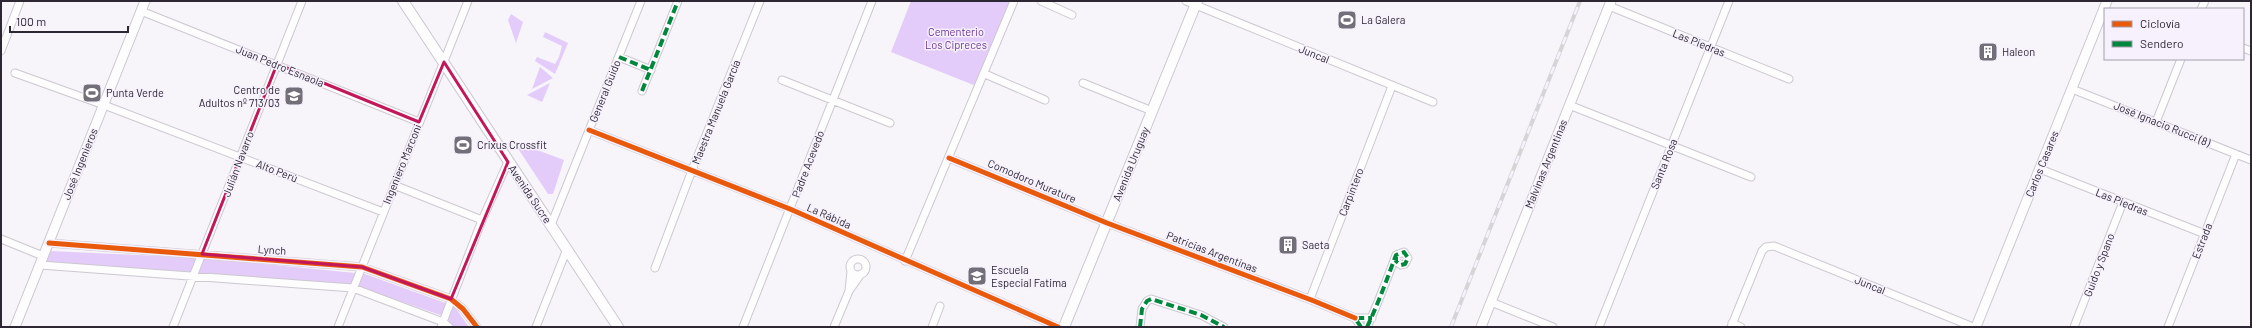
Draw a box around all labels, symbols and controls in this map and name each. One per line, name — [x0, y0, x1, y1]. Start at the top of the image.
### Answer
scale bar — [10, 8, 128, 34]
legend — [2104, 8, 2244, 60]
sports icon: La Galera — [1336, 9, 1358, 31]
place label: La Galera — [1361, 13, 1405, 26]
text: 100 m — [16, 14, 46, 28]
text: Ciclovía — [2140, 16, 2180, 30]
park label: Cementerio Los Cipreces — [925, 25, 987, 51]
street label: Las Piedras — [1671, 26, 1727, 59]
text: Sendero — [2140, 36, 2184, 50]
building icon: Haleon — [1977, 41, 1999, 63]
street label: Juan Pedro Esnaola — [234, 42, 326, 89]
street label: Juncal — [1297, 42, 1331, 66]
place label: Haleon — [2002, 45, 2035, 58]
street label: General Guido — [586, 58, 623, 124]
street label: Maestra Manuela García — [689, 58, 743, 166]
sports icon: Punta Verde — [81, 82, 103, 104]
place label: Centro de Adultos nº 713/03 — [199, 83, 280, 109]
school or university icon: Centro de Adultos nº 713/03 — [283, 85, 305, 107]
place label: Punta Verde — [106, 86, 164, 99]
street label: José Ignacio Rucci (8) — [2112, 98, 2213, 149]
street label: Malvinas Argentinas — [1522, 117, 1569, 210]
street label: Ingeniero Marconi — [380, 122, 424, 206]
street label: Avenida Uruguay — [1110, 125, 1151, 203]
street label: José Ingenieros — [59, 126, 100, 202]
street label: Padre Acevedo — [789, 128, 826, 199]
street label: Julián Navarro — [219, 129, 256, 198]
street label: Carlos Casares — [2022, 129, 2061, 199]
sports icon: Crixus Crossfit — [452, 134, 474, 156]
street label: Santa Rosa — [1648, 137, 1680, 191]
place label: Crixus Crossfit — [477, 138, 547, 151]
street label: Comodoro Murature — [986, 156, 1079, 205]
street label: Alto Perú — [255, 157, 300, 184]
street label: Avenida Sucre — [506, 162, 555, 226]
street label: Carpintero — [1335, 166, 1366, 218]
street label: Las Piedras — [2094, 185, 2150, 218]
street label: La Rábida — [805, 200, 853, 231]
street label: Estrada — [2189, 221, 2214, 261]
street label: Patricias Argentinas — [1165, 228, 1260, 275]
street label: Guido y Spano — [2080, 231, 2117, 298]
building icon: Saeta — [1277, 234, 1299, 256]
place label: Saeta — [1302, 238, 1329, 251]
street label: Lynch — [257, 242, 287, 257]
place label: Escuela Especial Fatima — [991, 263, 1067, 289]
school or university icon: Escuela Especial Fatima — [966, 265, 988, 287]
street label: Juncal — [1853, 273, 1887, 297]

